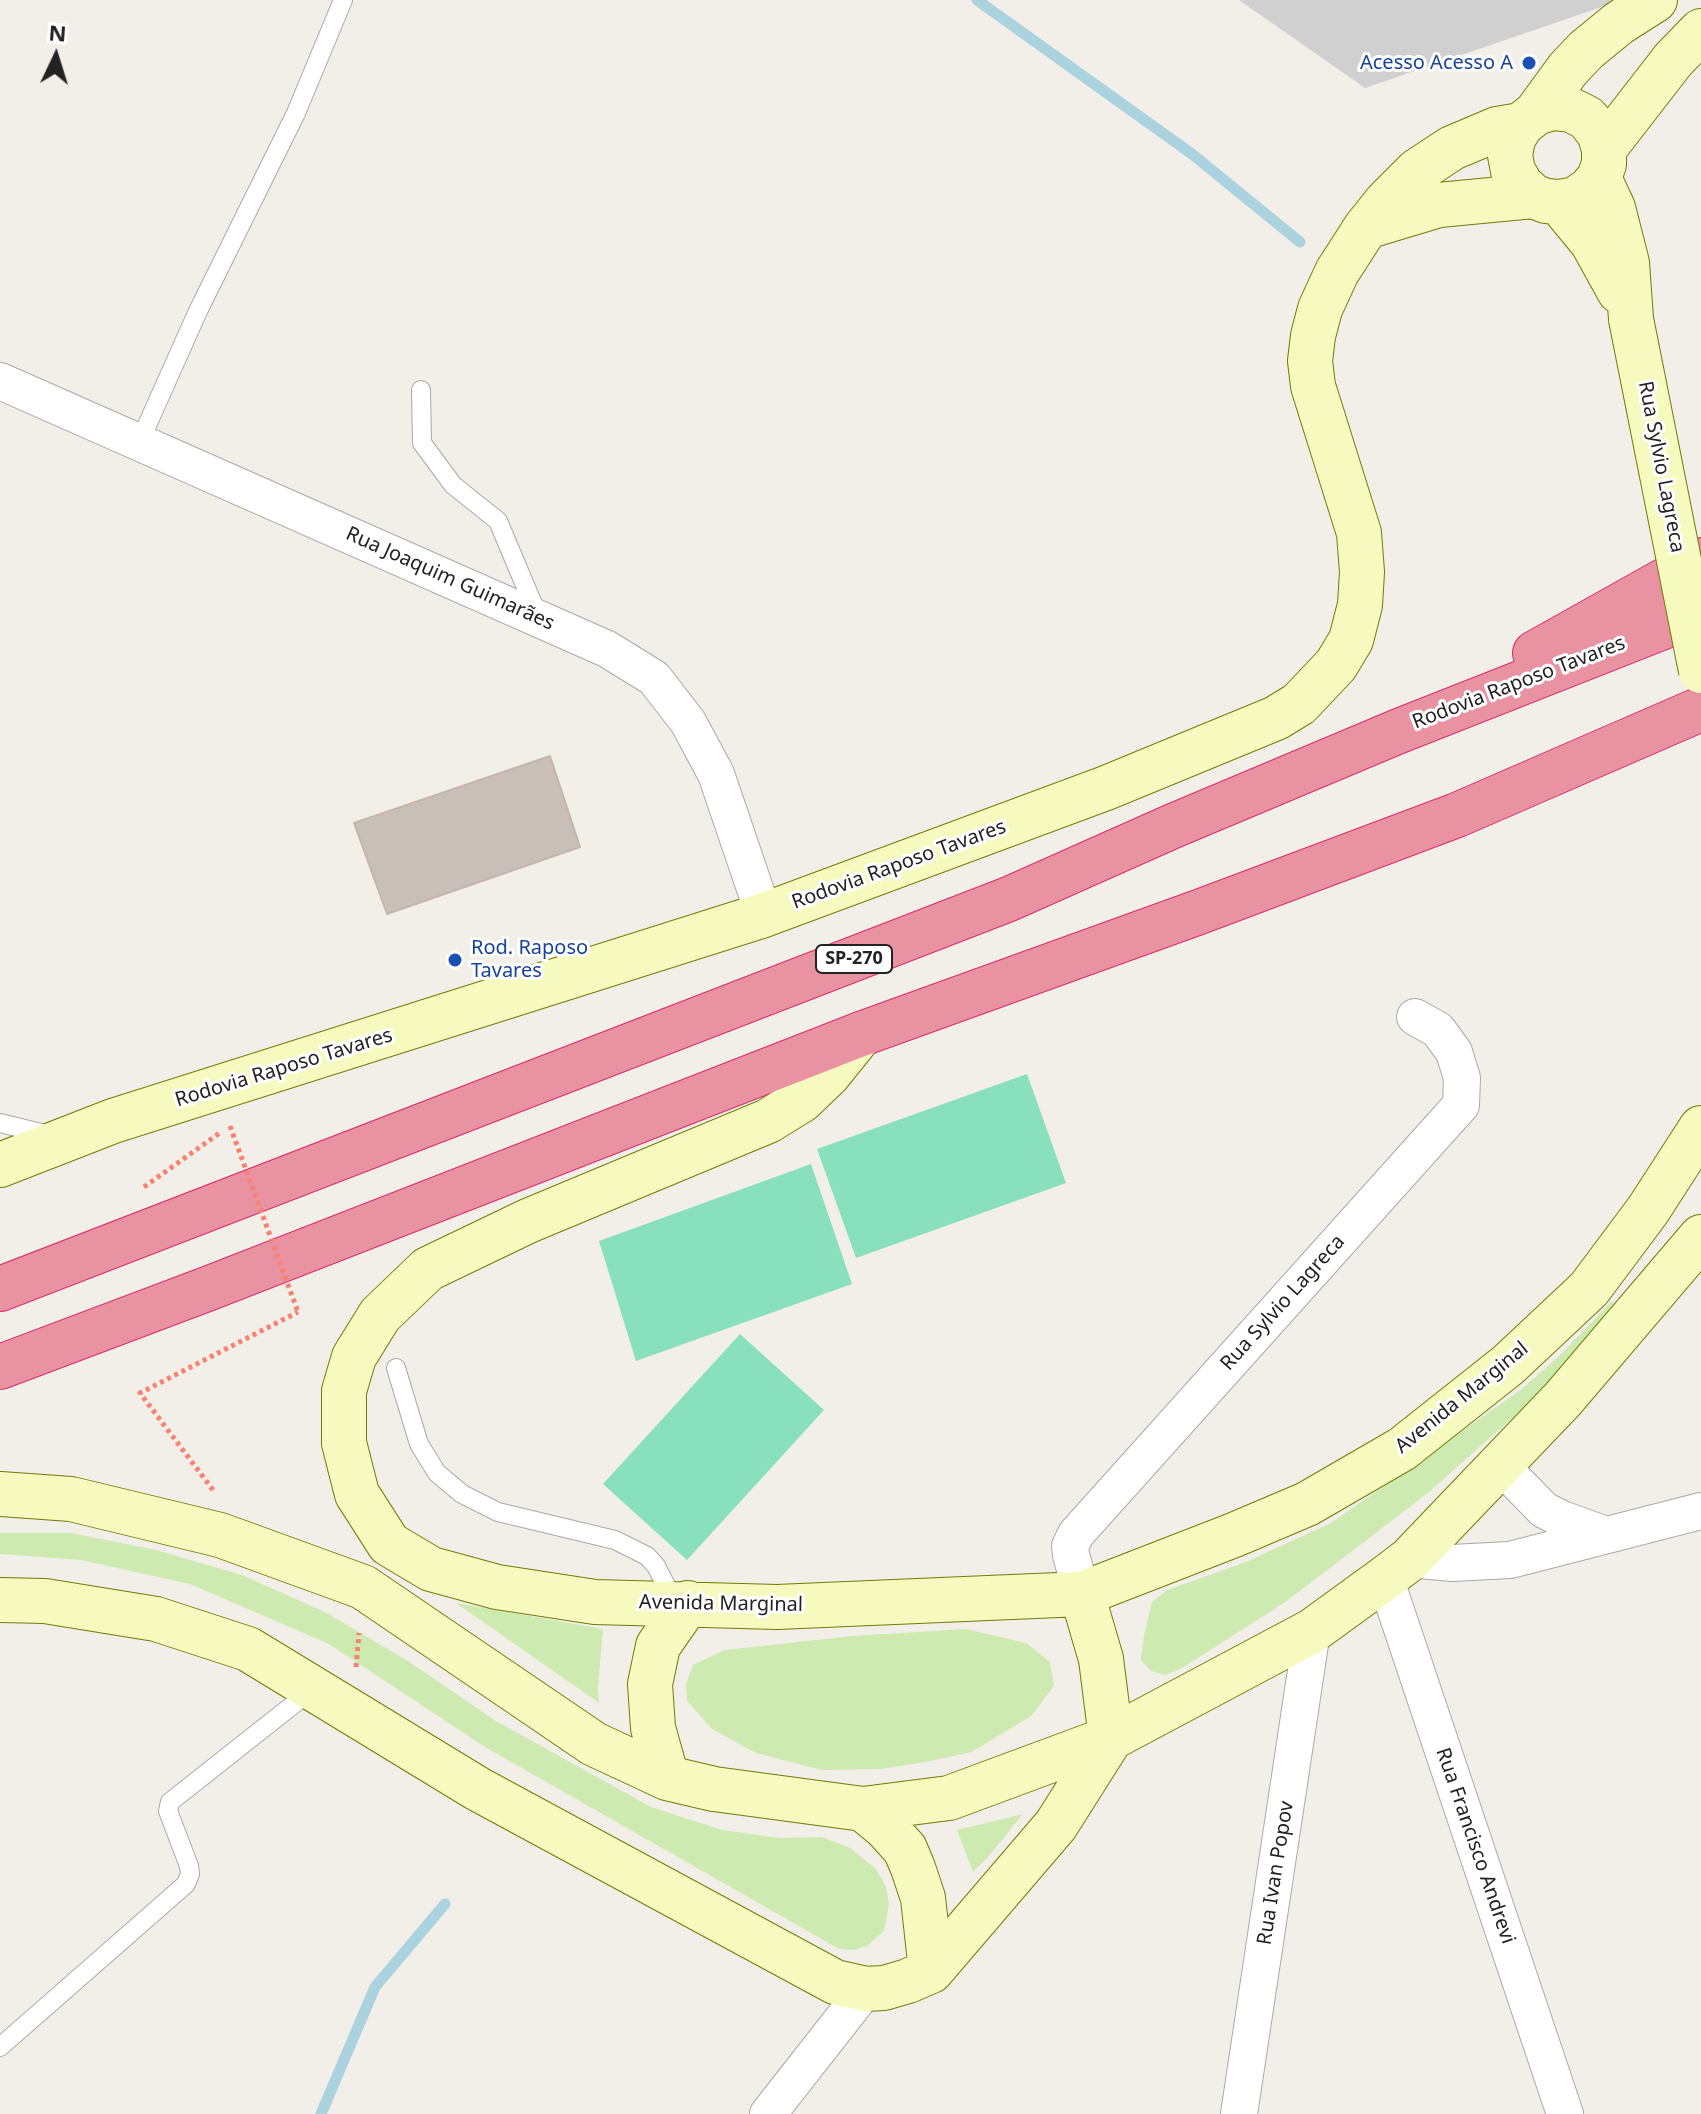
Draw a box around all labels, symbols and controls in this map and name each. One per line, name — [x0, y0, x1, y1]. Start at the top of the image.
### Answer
north arrow — [16, 16, 96, 96]
text: N — [48, 16, 68, 48]
place label: Acesso Acesso A — [1360, 51, 1513, 75]
marker: Acesso Acesso A — [1520, 54, 1538, 72]
street label: Rua Sylvio Lagreca — [1633, 379, 1689, 555]
street label: Rua Joaquim Guimarães — [342, 522, 558, 636]
street label: Rodovia Raposo Tavares — [1409, 631, 1629, 735]
street label: Rodovia Raposo Tavares — [789, 815, 1009, 915]
place label: Rod. Raposo Tavares — [471, 936, 588, 983]
road number: SP-270 — [816, 945, 892, 973]
marker: Rod. Raposo Tavares — [446, 951, 464, 969]
street label: Rodovia Raposo Tavares — [172, 1023, 396, 1113]
street label: Rua Sylvio Lagreca — [1216, 1230, 1350, 1376]
street label: Avenida Marginal — [1391, 1337, 1533, 1459]
street label: Avenida Marginal — [639, 1591, 803, 1617]
street label: Rua Francisco Andrevi — [1430, 1745, 1520, 1947]
street label: Rua Ivan Popov — [1253, 1799, 1299, 1947]

